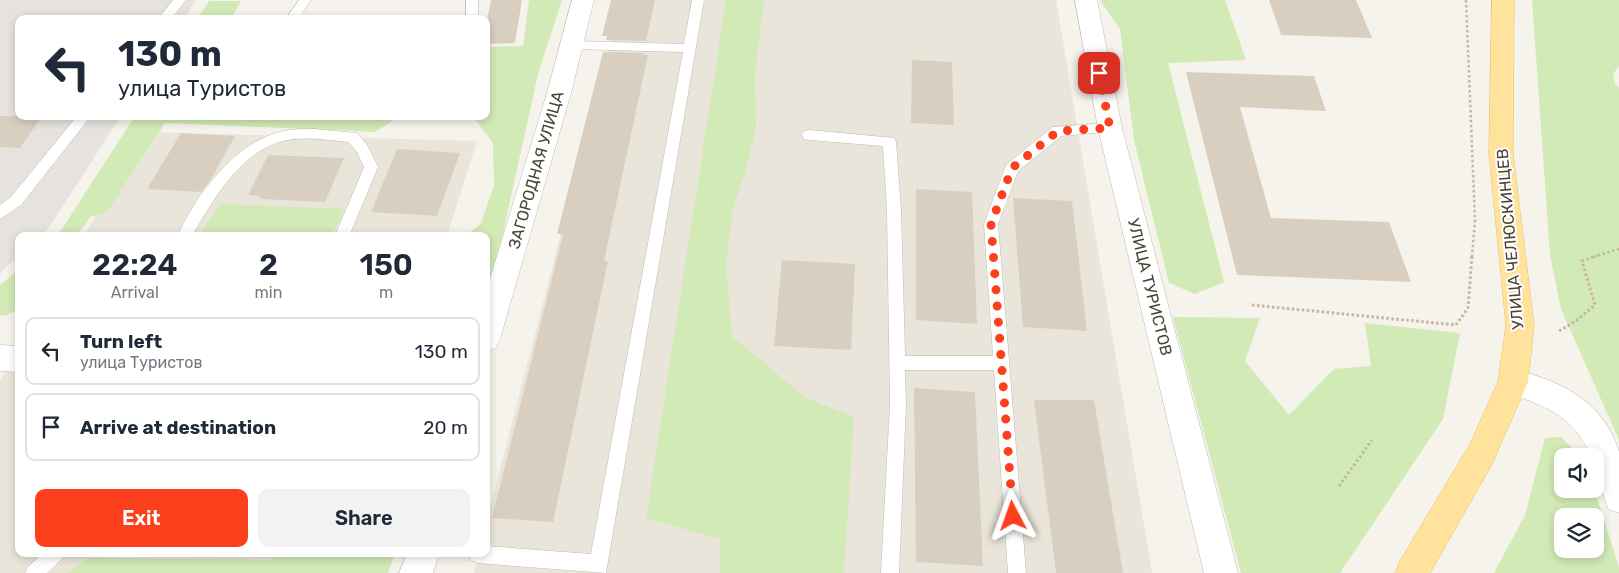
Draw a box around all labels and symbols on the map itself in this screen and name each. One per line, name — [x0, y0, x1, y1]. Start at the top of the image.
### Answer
pin — [1078, 52, 1120, 94]
street label: ЗАГОРОДНАЯ УЛИЦА — [504, 89, 568, 251]
street label: УЛИЦА ЧЕЛЮСКИНЦЕВ — [1493, 148, 1527, 330]
street label: УЛИЦА ТУРИСТОВ — [1124, 216, 1176, 358]
position arrow — [986, 489, 1038, 541]

